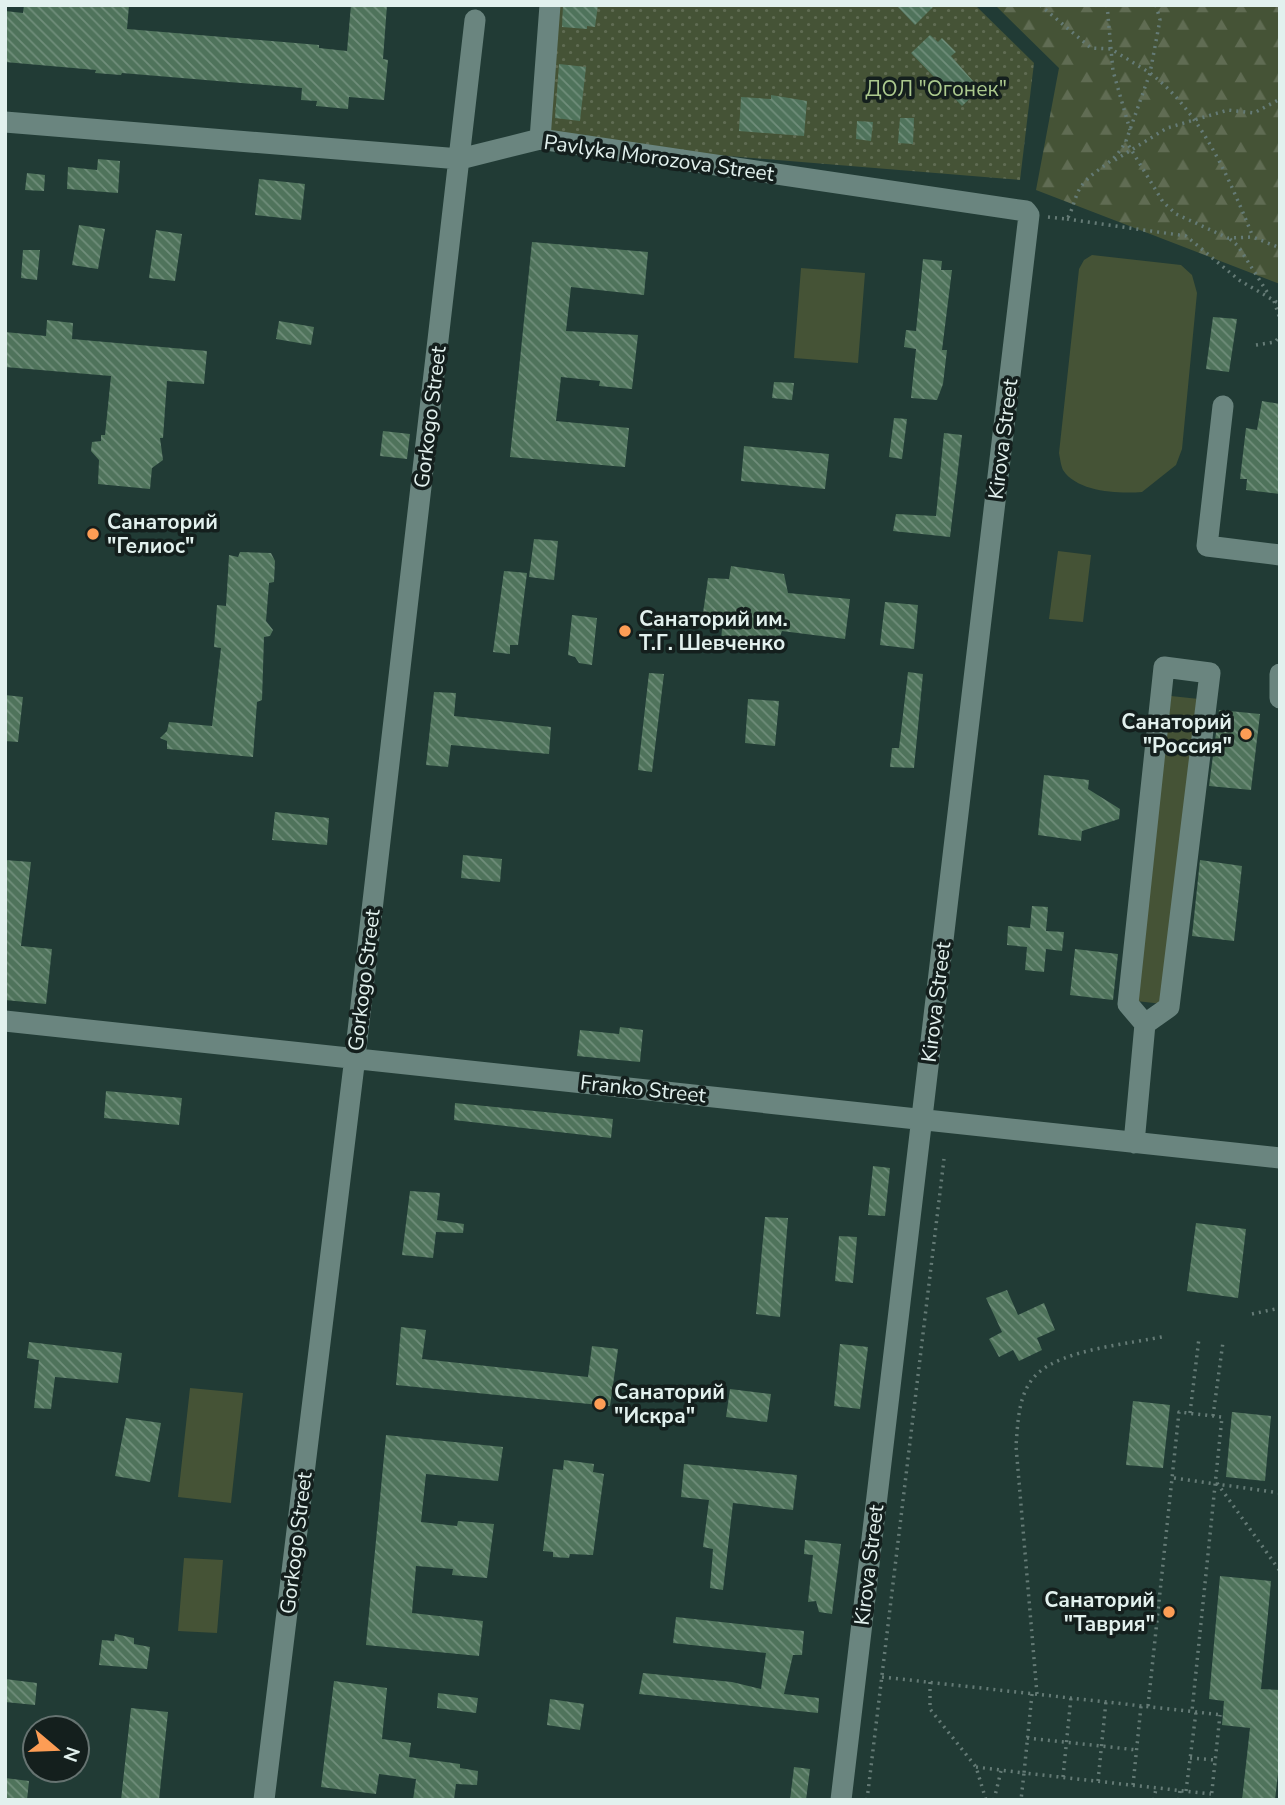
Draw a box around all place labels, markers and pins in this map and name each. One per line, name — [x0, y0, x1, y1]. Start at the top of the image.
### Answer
place label: Санаторий "Гелиос" — [107, 508, 218, 560]
marker: Санаторий "Гелиос" — [85, 526, 101, 542]
place label: Санаторий им. Т.Г. Шевченко — [639, 605, 788, 657]
marker: Санаторий им. Т.Г. Шевченко — [617, 623, 633, 639]
place label: Санаторий "Россия" — [1121, 708, 1232, 760]
marker: Санаторий "Россия" — [1238, 726, 1254, 742]
place label: Санаторий "Искра" — [614, 1378, 725, 1430]
marker: Санаторий "Искра" — [592, 1396, 608, 1412]
place label: Санаторий "Таврия" — [1044, 1586, 1155, 1638]
marker: Санаторий "Таврия" — [1161, 1604, 1177, 1620]

